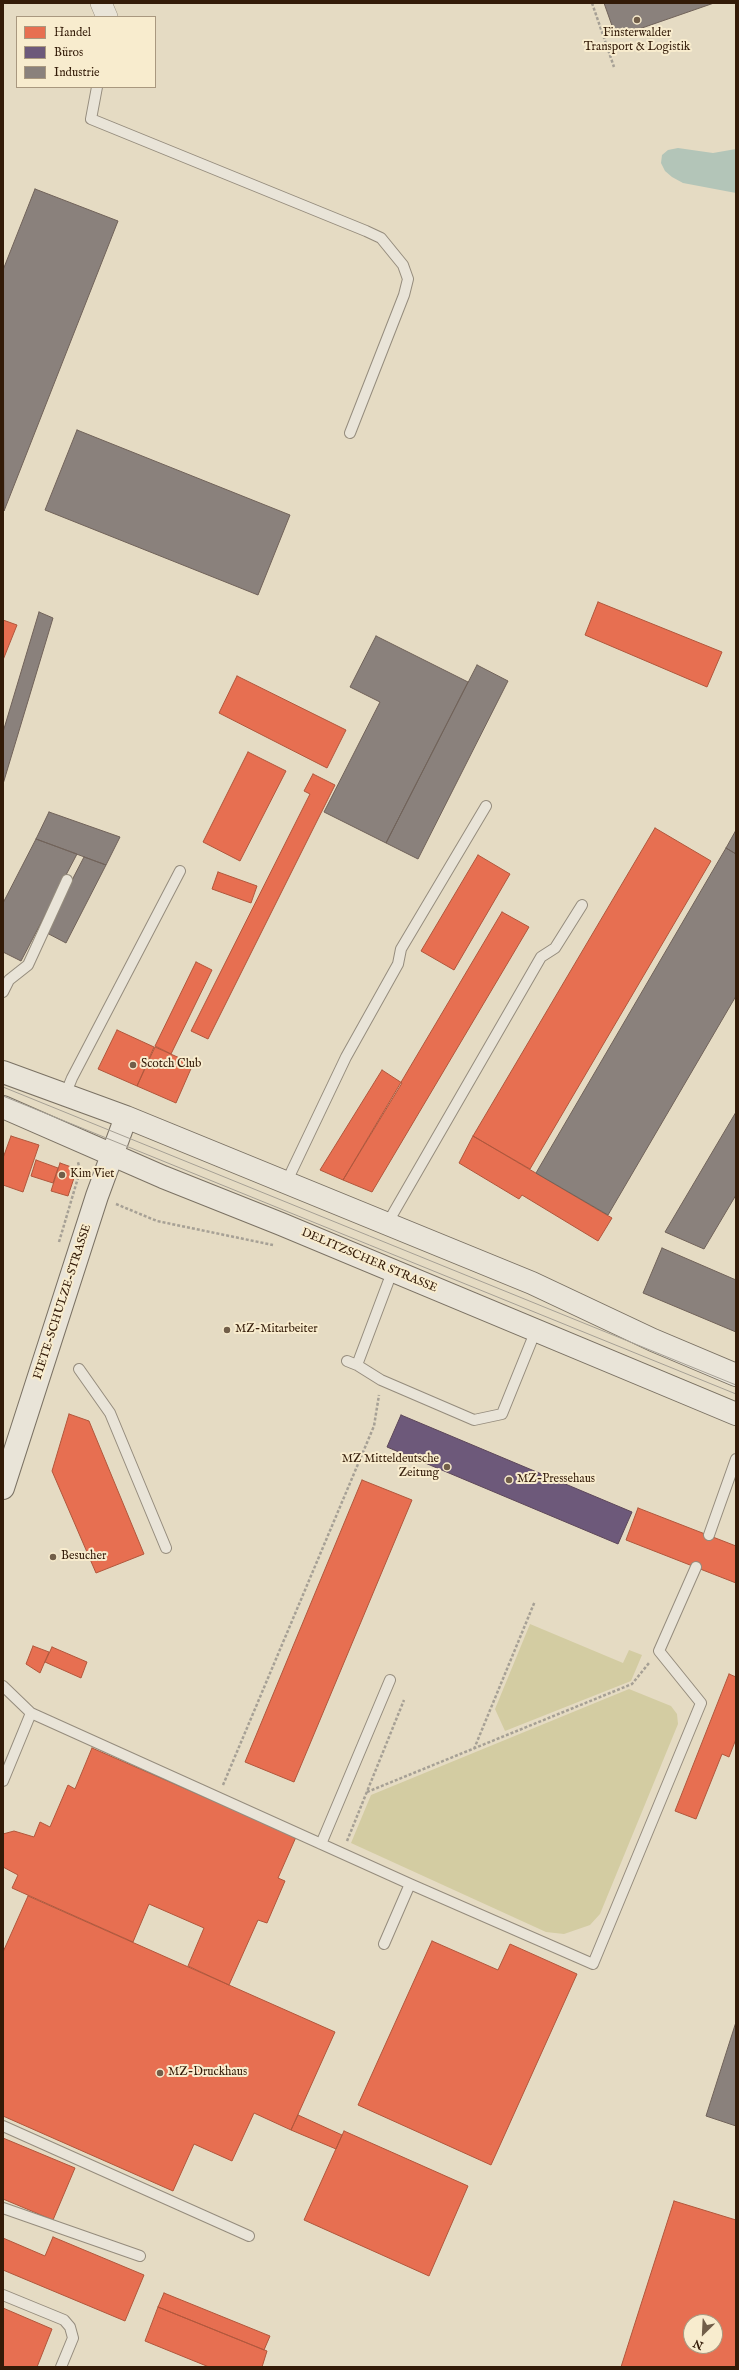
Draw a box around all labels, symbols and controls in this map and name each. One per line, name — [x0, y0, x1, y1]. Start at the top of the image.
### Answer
marker: Finsterwalder Transport & Logistik — [632, 15, 642, 25]
legend — [16, 16, 156, 88]
text: Handel — [54, 25, 91, 40]
place label: Finsterwalder Transport & Logistik — [584, 27, 690, 55]
text: Büros — [54, 45, 83, 60]
text: Industrie — [54, 65, 100, 80]
place label: Scotch Club — [141, 1058, 201, 1072]
marker: Scotch Club — [128, 1060, 138, 1070]
place label: Kim Viet — [70, 1168, 114, 1182]
marker: Kim Viet — [57, 1170, 67, 1180]
street label: FIETE-SCHULZE-STRASSE — [31, 1223, 95, 1381]
street label: DELITZSCHER STRASSE — [299, 1226, 439, 1296]
place label: MZ-Mitarbeiter — [235, 1323, 318, 1337]
marker: MZ-Mitarbeiter — [222, 1325, 232, 1335]
place label: MZ Mitteldeutsche Zeitung — [342, 1453, 439, 1481]
marker: MZ Mitteldeutsche Zeitung — [442, 1462, 452, 1472]
place label: MZ-Pressehaus — [517, 1473, 595, 1487]
marker: MZ-Pressehaus — [504, 1475, 514, 1485]
place label: Besucher — [61, 1550, 106, 1564]
marker: Besucher — [48, 1552, 58, 1562]
place label: MZ-Druckhaus — [168, 2066, 247, 2080]
marker: MZ-Druckhaus — [155, 2068, 165, 2078]
north arrow — [683, 2314, 723, 2354]
text: N — [691, 2336, 706, 2352]

